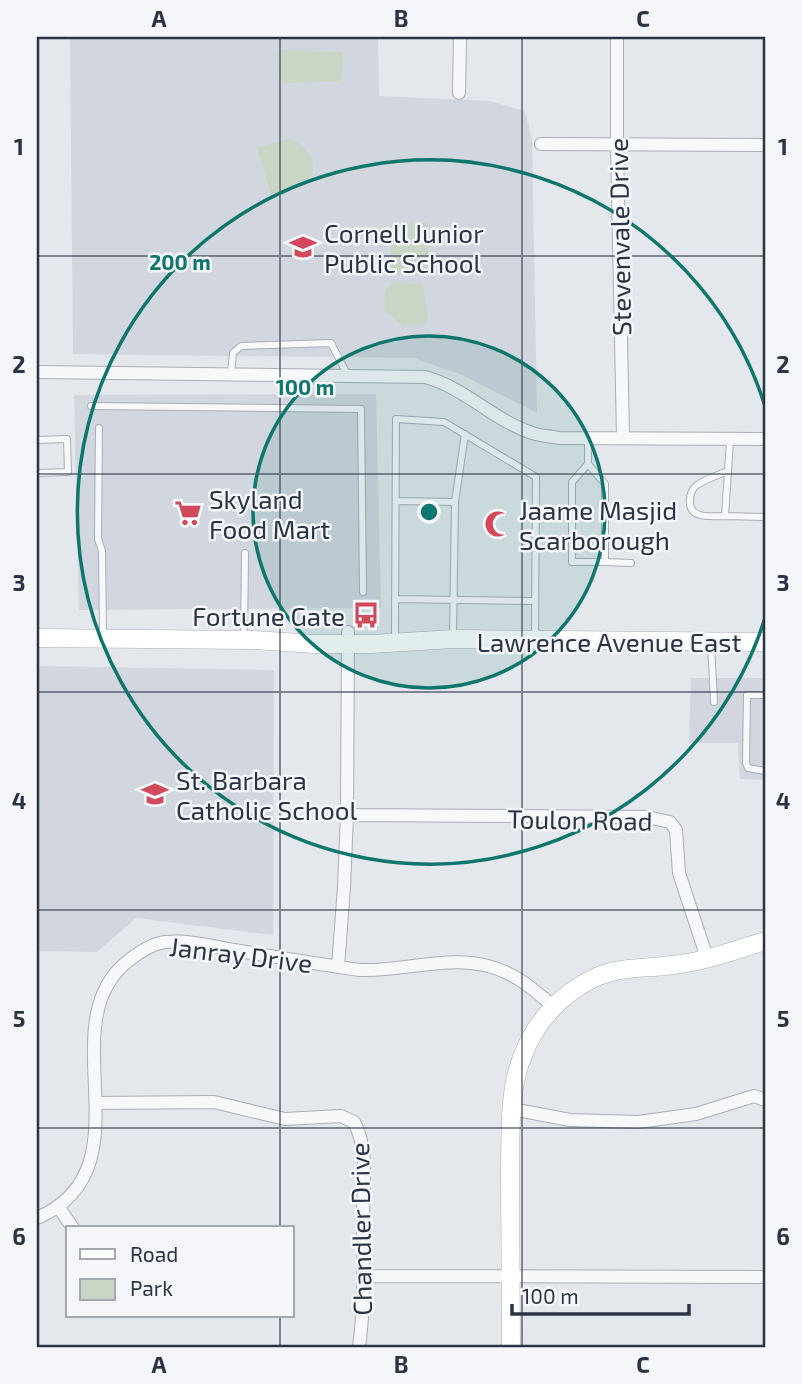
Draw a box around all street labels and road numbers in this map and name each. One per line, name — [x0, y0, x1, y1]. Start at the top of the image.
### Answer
street label: Stevenvale Drive — [602, 138, 636, 336]
street label: Lawrence Avenue East — [477, 626, 741, 657]
street label: Toulon Road — [507, 802, 653, 836]
street label: Janray Drive — [168, 930, 314, 978]
street label: Chandler Drive — [343, 1142, 377, 1316]

